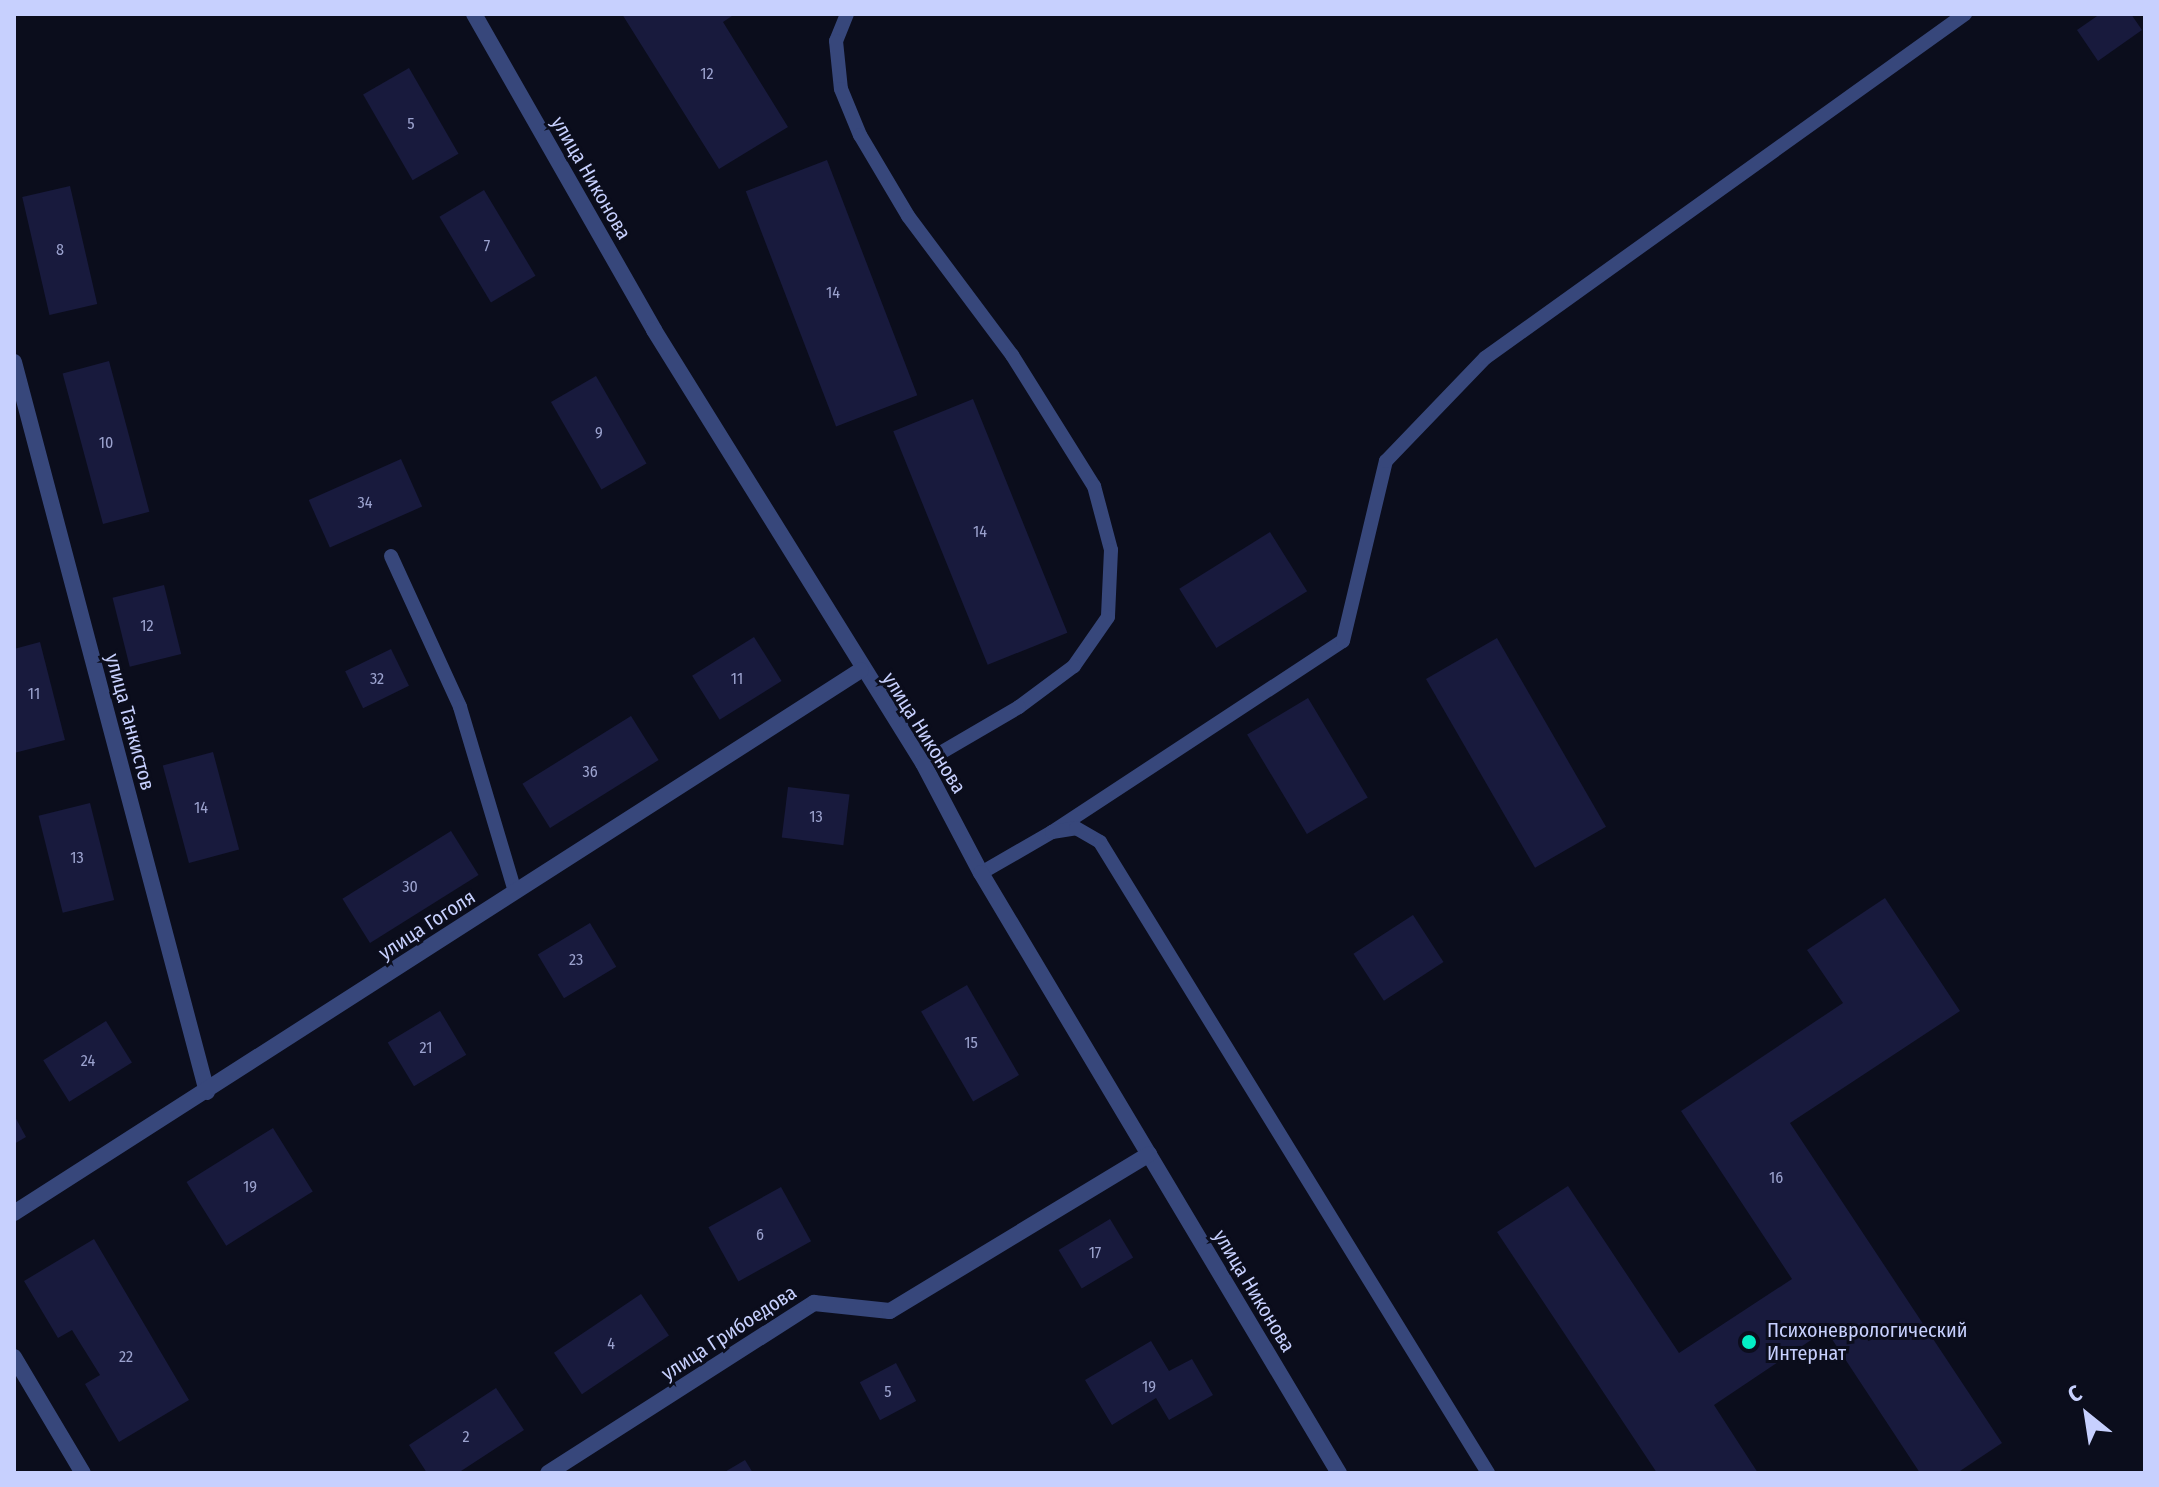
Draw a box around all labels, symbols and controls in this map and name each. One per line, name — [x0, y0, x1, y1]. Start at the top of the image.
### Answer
house number: 12 — [700, 64, 714, 84]
street label: улица Никонова — [546, 112, 636, 244]
house number: 5 — [407, 114, 415, 134]
house number: 7 — [484, 236, 490, 256]
house number: 8 — [56, 240, 64, 260]
house number: 14 — [826, 283, 840, 303]
house number: 9 — [595, 423, 603, 443]
house number: 10 — [99, 433, 113, 453]
house number: 34 — [358, 493, 372, 513]
house number: 14 — [973, 522, 987, 542]
house number: 12 — [140, 616, 154, 636]
street label: улица Танкистов — [100, 651, 160, 793]
street label: улица Никонова — [877, 668, 971, 798]
house number: 32 — [370, 669, 384, 689]
house number: 11 — [731, 669, 743, 689]
house number: 11 — [28, 684, 40, 704]
house number: 36 — [582, 762, 598, 782]
house number: 14 — [194, 798, 208, 818]
house number: 13 — [809, 807, 823, 827]
house number: 13 — [70, 848, 84, 868]
house number: 30 — [402, 877, 418, 897]
street label: улица Гоголя — [374, 885, 480, 965]
house number: 23 — [569, 950, 583, 970]
house number: 15 — [964, 1033, 978, 1053]
house number: 21 — [420, 1038, 432, 1058]
house number: 24 — [81, 1051, 95, 1071]
house number: 16 — [1769, 1168, 1783, 1188]
house number: 19 — [243, 1177, 257, 1197]
house number: 6 — [756, 1225, 764, 1245]
street label: улица Никонова — [1208, 1226, 1300, 1356]
house number: 17 — [1089, 1243, 1101, 1263]
street label: улица Грибоедова — [657, 1280, 801, 1386]
place label: Психоневрологический Интернат — [1767, 1318, 1967, 1365]
marker: Психоневрологический Интернат — [1738, 1331, 1760, 1353]
house number: 4 — [607, 1334, 615, 1354]
house number: 22 — [119, 1347, 133, 1367]
north arrow — [2047, 1375, 2127, 1455]
house number: 19 — [1142, 1377, 1156, 1397]
text: С — [2063, 1379, 2086, 1408]
house number: 5 — [884, 1382, 892, 1402]
house number: 2 — [462, 1427, 470, 1447]

